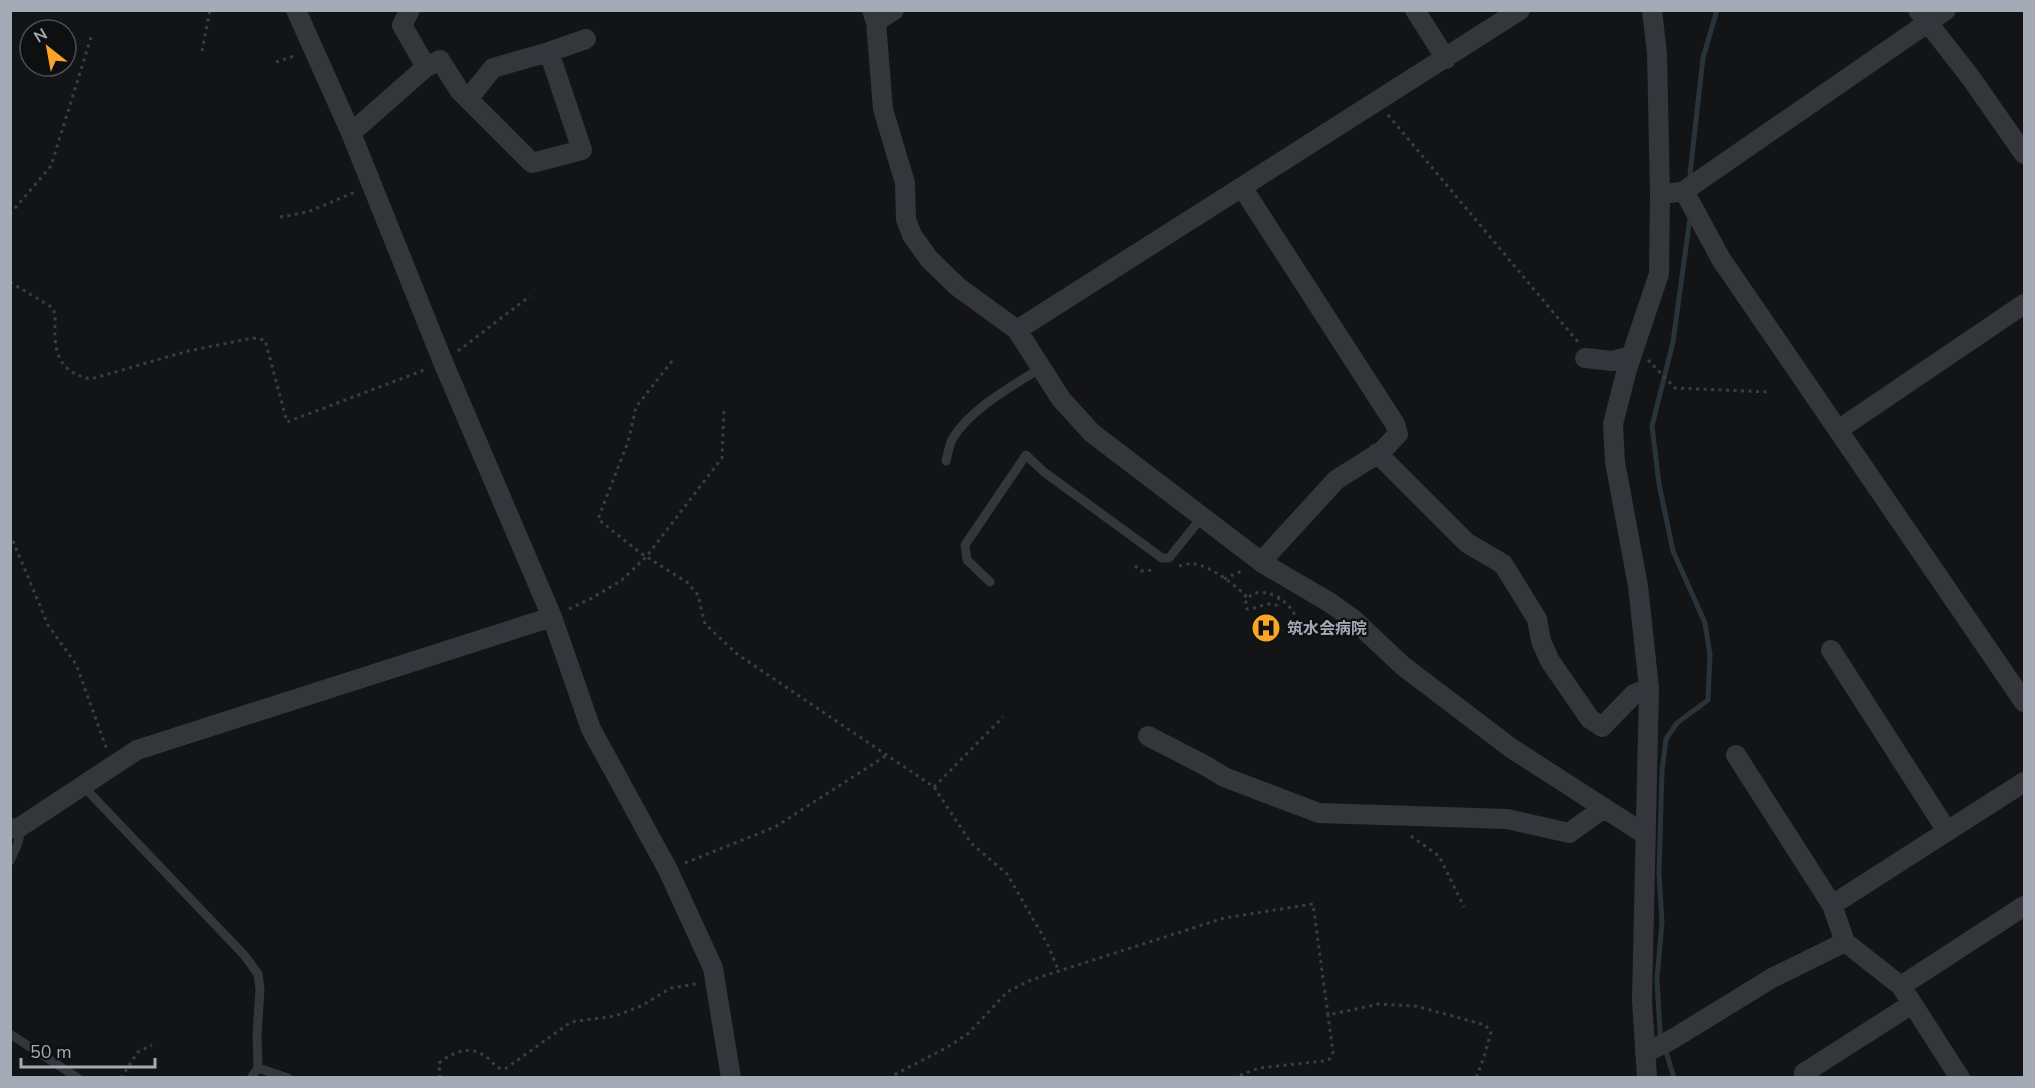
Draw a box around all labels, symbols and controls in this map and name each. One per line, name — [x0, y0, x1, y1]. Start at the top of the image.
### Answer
north arrow — [18, 18, 78, 78]
text: N — [30, 23, 52, 49]
hospital icon: 筑水会病院 — [1250, 612, 1282, 644]
place label: 筑水会病院 — [1287, 618, 1367, 640]
scale bar — [21, 1031, 154, 1069]
text: 50 m — [30, 1040, 72, 1064]

